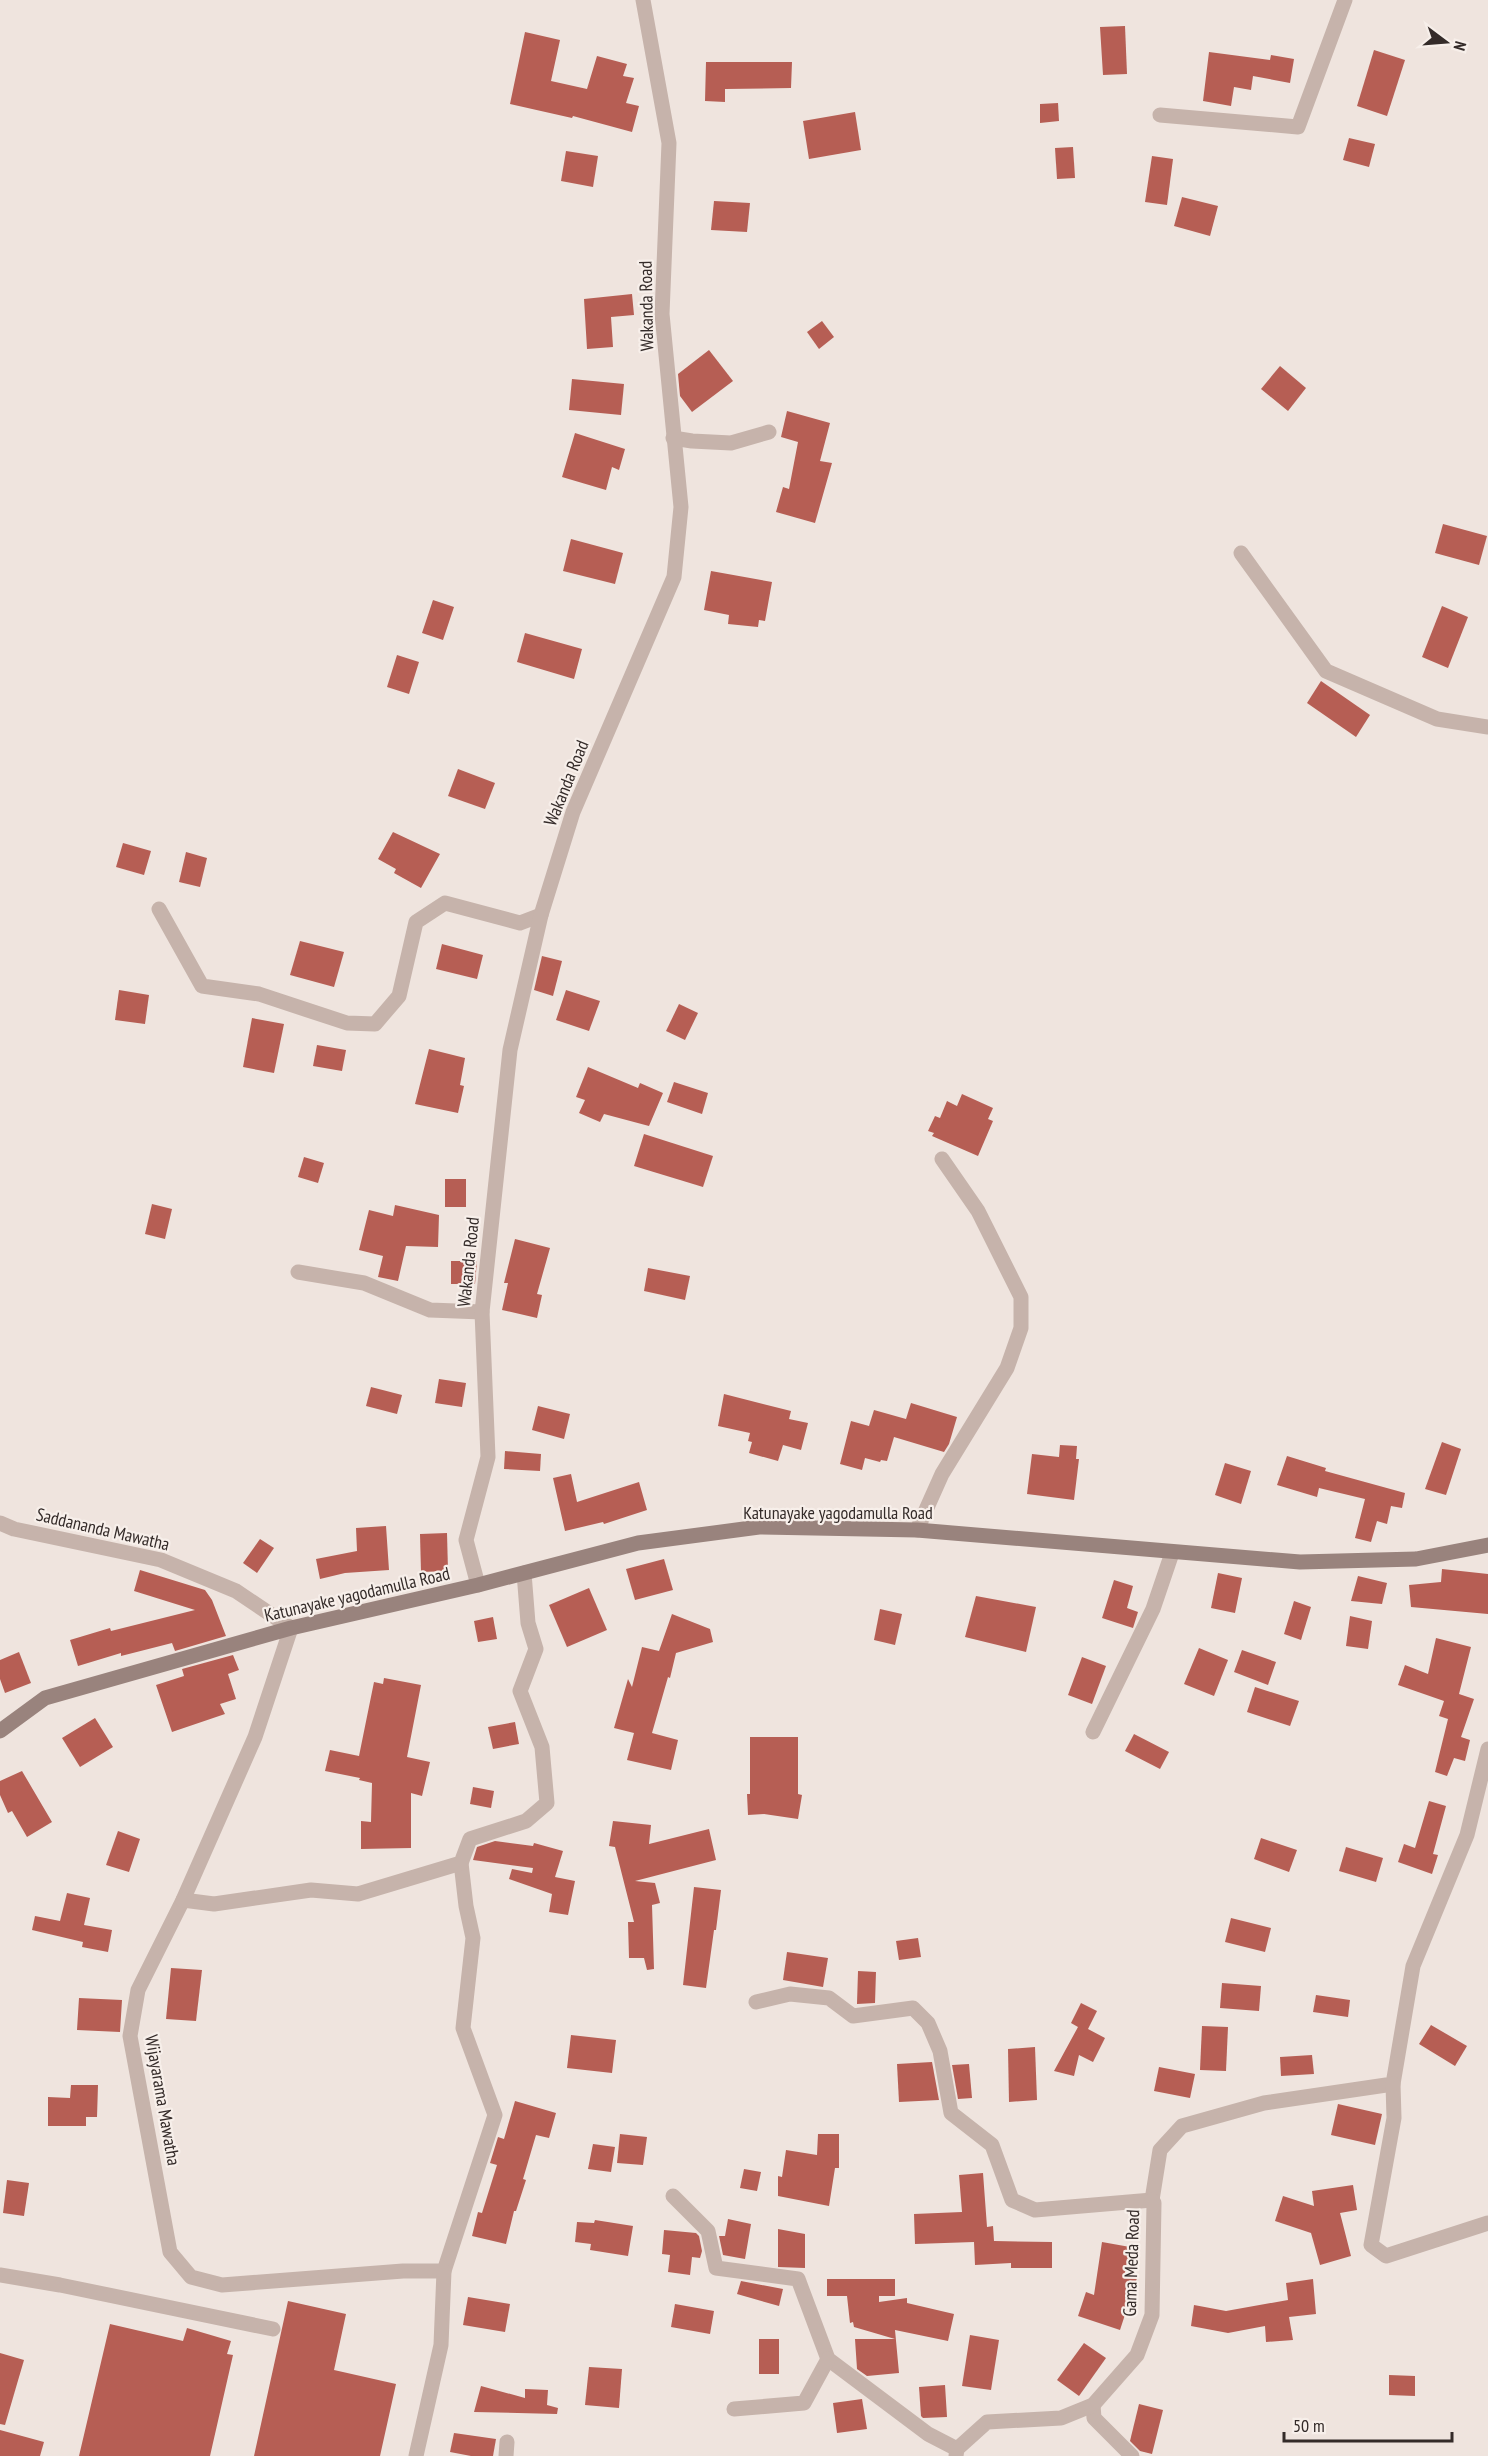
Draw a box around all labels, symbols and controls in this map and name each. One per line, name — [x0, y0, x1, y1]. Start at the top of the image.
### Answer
north arrow — [1416, 12, 1476, 72]
text: N — [1450, 39, 1471, 53]
street label: Wakanda Road — [634, 261, 658, 351]
street label: Wakanda Road — [538, 737, 594, 829]
street label: Wakanda Road — [452, 1216, 484, 1308]
street label: Katunayake yagodamulla Road — [743, 1501, 933, 1524]
street label: Saddananda Mawatha — [34, 1502, 172, 1556]
street label: Katunayake yagodamulla Road — [262, 1561, 452, 1627]
street label: Wijayarama Mawatha — [140, 2033, 186, 2167]
street label: Gama Meda Road — [1118, 2209, 1144, 2317]
scale bar — [1284, 2405, 1452, 2443]
text: 50 m — [1293, 2414, 1325, 2437]

